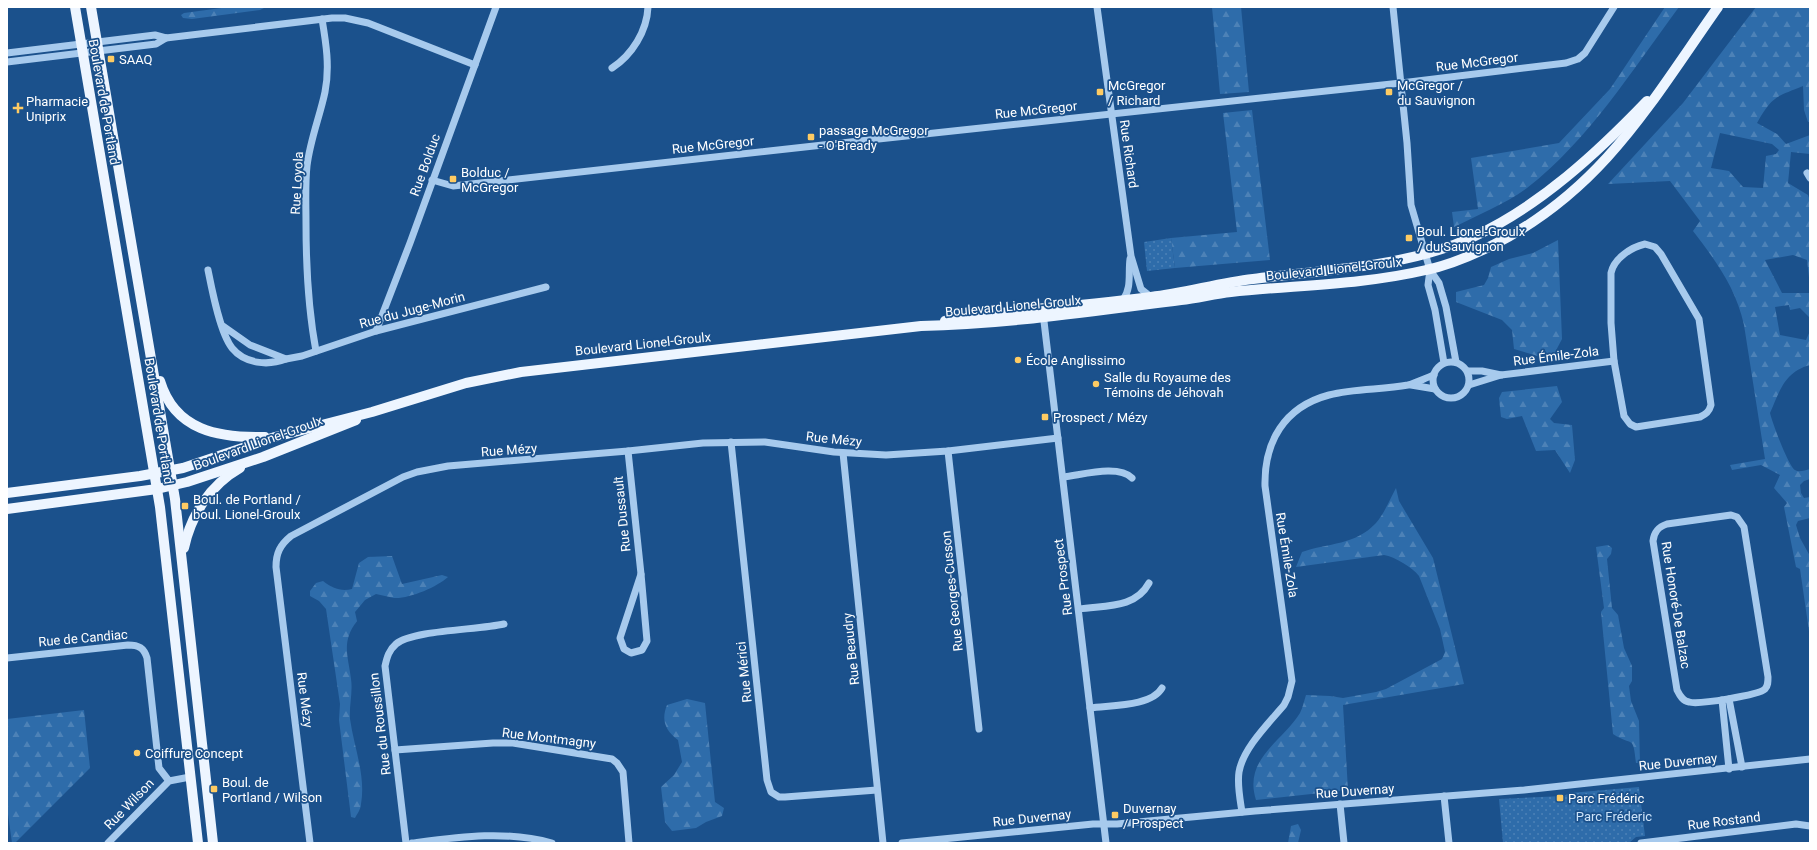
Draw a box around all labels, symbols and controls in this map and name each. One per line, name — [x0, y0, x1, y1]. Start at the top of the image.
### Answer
street label: Boulevard de Portland — [86, 38, 122, 166]
street label: Rue McGregor — [1435, 49, 1519, 74]
place label: SAAQ — [119, 52, 153, 67]
marker: SAAQ — [106, 54, 116, 64]
place label: McGregor / Richard — [1108, 78, 1166, 108]
place label: McGregor / du Sauvignon — [1397, 78, 1475, 108]
marker: McGregor / Richard — [1095, 87, 1105, 97]
marker: McGregor / du Sauvignon — [1384, 87, 1394, 97]
place label: Pharmacie Uniprix — [26, 94, 88, 124]
street label: Rue McGregor — [994, 98, 1078, 122]
marker: Pharmacie Uniprix — [13, 103, 23, 113]
street label: Rue Richard — [1117, 119, 1141, 189]
place label: passage McGregor - O'Bready — [819, 123, 929, 153]
street label: Rue Bolduc — [407, 132, 443, 198]
marker: passage McGregor - O'Bready — [806, 132, 816, 142]
street label: Rue McGregor — [671, 133, 755, 157]
street label: Rue Loyola — [288, 151, 306, 215]
place label: Bolduc / McGregor — [461, 165, 519, 195]
marker: Bolduc / McGregor — [448, 174, 458, 184]
place label: Boul. Lionel-Groulx / du Sauvignon — [1417, 224, 1526, 254]
marker: Boul. Lionel-Groulx / du Sauvignon — [1404, 233, 1414, 243]
street label: Boulevard Lionel-Groulx — [1265, 254, 1403, 284]
street label: Rue du Juge-Morin — [358, 289, 466, 331]
street label: Boulevard Lionel-Groulx — [944, 293, 1082, 319]
street label: Boulevard Lionel-Groulx — [574, 329, 712, 359]
street label: Rue Émile-Zola — [1512, 343, 1600, 369]
place label: École Anglissimo — [1026, 353, 1125, 368]
marker: École Anglissimo — [1013, 355, 1023, 365]
street label: Boulevard de Portland — [142, 357, 176, 485]
place label: Salle du Royaume des Témoins de Jéhovah — [1104, 370, 1231, 400]
marker: Salle du Royaume des Témoins de Jéhovah — [1091, 379, 1101, 389]
place label: Prospect / Mézy — [1053, 410, 1148, 425]
street label: Boulevard Lionel-Groulx — [191, 412, 325, 473]
marker: Prospect / Mézy — [1040, 412, 1050, 422]
street label: Rue Mézy — [805, 429, 863, 449]
street label: Rue Mézy — [480, 441, 538, 459]
street label: Rue Dussault — [611, 475, 633, 553]
place label: Boul. de Portland / boul. Lionel-Groulx — [193, 492, 301, 522]
marker: Boul. de Portland / boul. Lionel-Groulx — [180, 501, 190, 511]
street label: Rue Émile-Zola — [1273, 511, 1301, 599]
street label: Rue Georges-Cusson — [938, 530, 966, 652]
street label: Rue Prospect — [1051, 538, 1075, 616]
street label: Rue Honoré-De Balzac — [1659, 540, 1694, 670]
street label: Rue Beaudry — [840, 612, 862, 686]
street label: Rue de Candiac — [38, 627, 129, 649]
street label: Rue Mérici — [733, 641, 755, 703]
street label: Rue Mézy — [294, 671, 316, 729]
street label: Rue du Roussillon — [366, 672, 394, 776]
street label: Rue Montmagny — [501, 725, 597, 751]
place label: Coiffure Concept — [145, 746, 243, 761]
marker: Coiffure Concept — [132, 748, 142, 758]
street label: Rue Duvernay — [1638, 750, 1718, 774]
place label: Boul. de Portland / Wilson — [222, 775, 322, 805]
street label: Rue Wilson — [101, 776, 157, 832]
street label: Rue Duvernay — [1315, 781, 1395, 801]
marker: Boul. de Portland / Wilson — [209, 784, 219, 794]
place label: Parc Frédéric — [1568, 791, 1645, 806]
marker: Parc Frédéric — [1555, 793, 1565, 803]
place label: Duvernay / Prospect — [1123, 801, 1183, 831]
street label: Rue Duvernay — [992, 806, 1072, 830]
park label: Parc Fréderic — [1576, 809, 1652, 824]
street label: Rue Rostand — [1687, 809, 1761, 833]
marker: Duvernay / Prospect — [1110, 810, 1120, 820]

